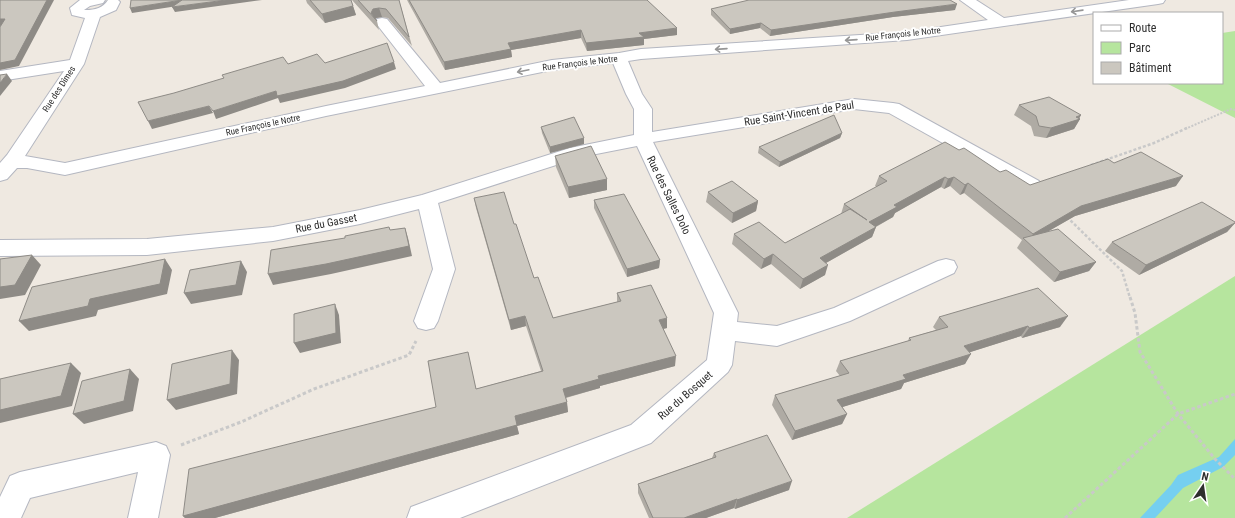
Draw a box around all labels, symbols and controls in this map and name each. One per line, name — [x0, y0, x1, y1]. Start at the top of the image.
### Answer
one-way arrow — [1071, 7, 1084, 15]
legend — [1093, 12, 1223, 84]
text: Route — [1129, 21, 1157, 35]
street label: Rue François le Notre — [865, 25, 941, 43]
one-way arrow — [845, 36, 858, 43]
text: Parc — [1129, 41, 1151, 55]
one-way arrow — [715, 45, 728, 52]
street label: Rue François le Notre — [542, 53, 618, 73]
text: Bâtiment — [1129, 61, 1172, 75]
street label: Rue des Dîmes — [40, 64, 78, 114]
one-way arrow — [517, 68, 530, 76]
street label: Rue Saint-Vincent de Paul — [743, 98, 855, 129]
street label: Rue François le Notre — [225, 112, 301, 138]
street label: Rue des Salles Dolo — [644, 154, 693, 237]
street label: Rue du Gasset — [294, 211, 358, 236]
street label: Rue du Bosquet — [655, 368, 715, 423]
north arrow — [1183, 466, 1223, 506]
text: N — [1200, 470, 1210, 484]

